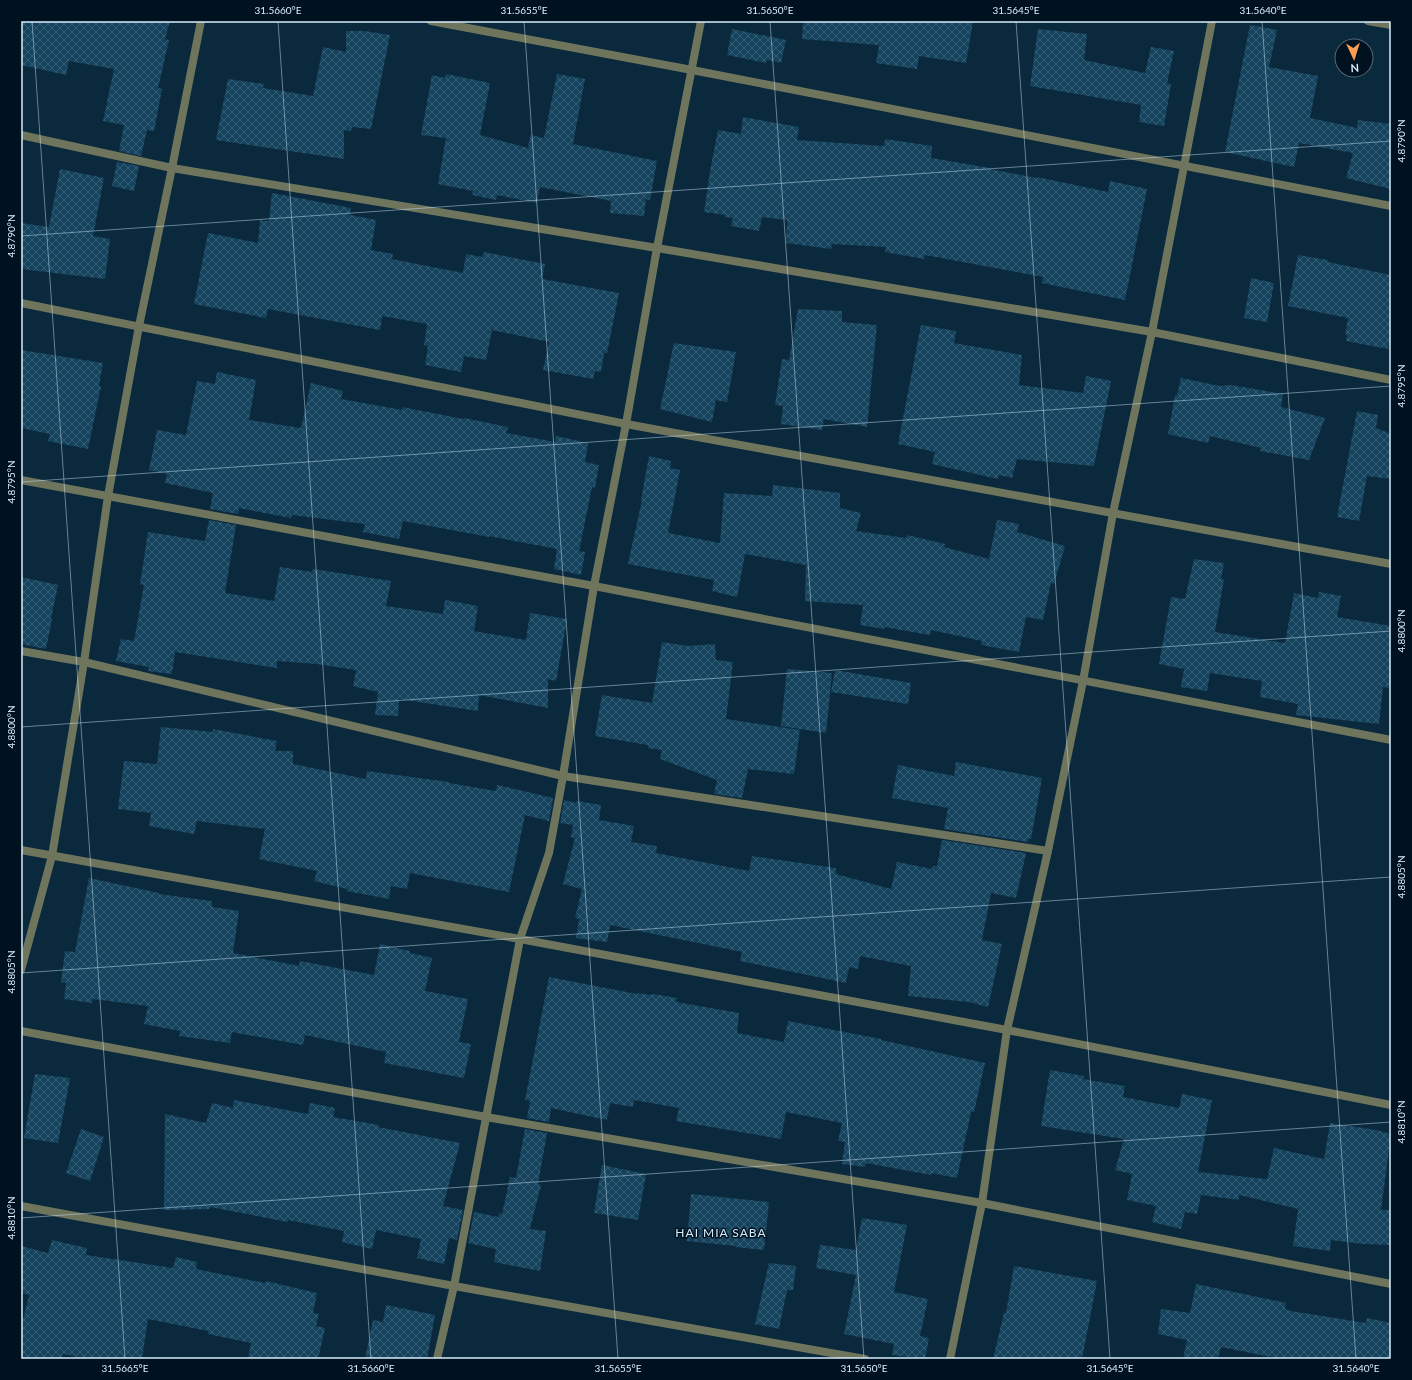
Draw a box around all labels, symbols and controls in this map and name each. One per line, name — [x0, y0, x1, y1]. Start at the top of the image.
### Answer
text: 31.5660°E — [254, 4, 302, 16]
text: 31.5655°E — [500, 4, 548, 16]
text: 31.5650°E — [746, 4, 794, 16]
text: 31.5645°E — [992, 4, 1040, 16]
text: 31.5640°E — [1239, 4, 1287, 16]
north arrow — [1334, 38, 1374, 78]
text: N — [1350, 62, 1359, 75]
text: 4.8790°N — [1395, 119, 1407, 163]
text: 4.8790°N — [5, 214, 17, 258]
text: 4.8795°N — [1395, 364, 1407, 408]
text: 4.8795°N — [5, 460, 17, 504]
text: 4.8800°N — [1395, 609, 1407, 653]
text: 4.8800°N — [5, 705, 17, 749]
text: 4.8805°N — [1395, 855, 1407, 899]
text: 4.8805°N — [5, 950, 17, 994]
text: 4.8810°N — [1395, 1100, 1407, 1144]
text: 4.8810°N — [5, 1196, 17, 1240]
district label: HAI MIA SABA — [675, 1225, 767, 1240]
text: 31.5665°E — [101, 1362, 149, 1374]
text: 31.5660°E — [347, 1362, 395, 1374]
text: 31.5655°E — [594, 1362, 642, 1374]
text: 31.5650°E — [840, 1362, 888, 1374]
text: 31.5645°E — [1086, 1362, 1134, 1374]
text: 31.5640°E — [1332, 1362, 1380, 1374]

